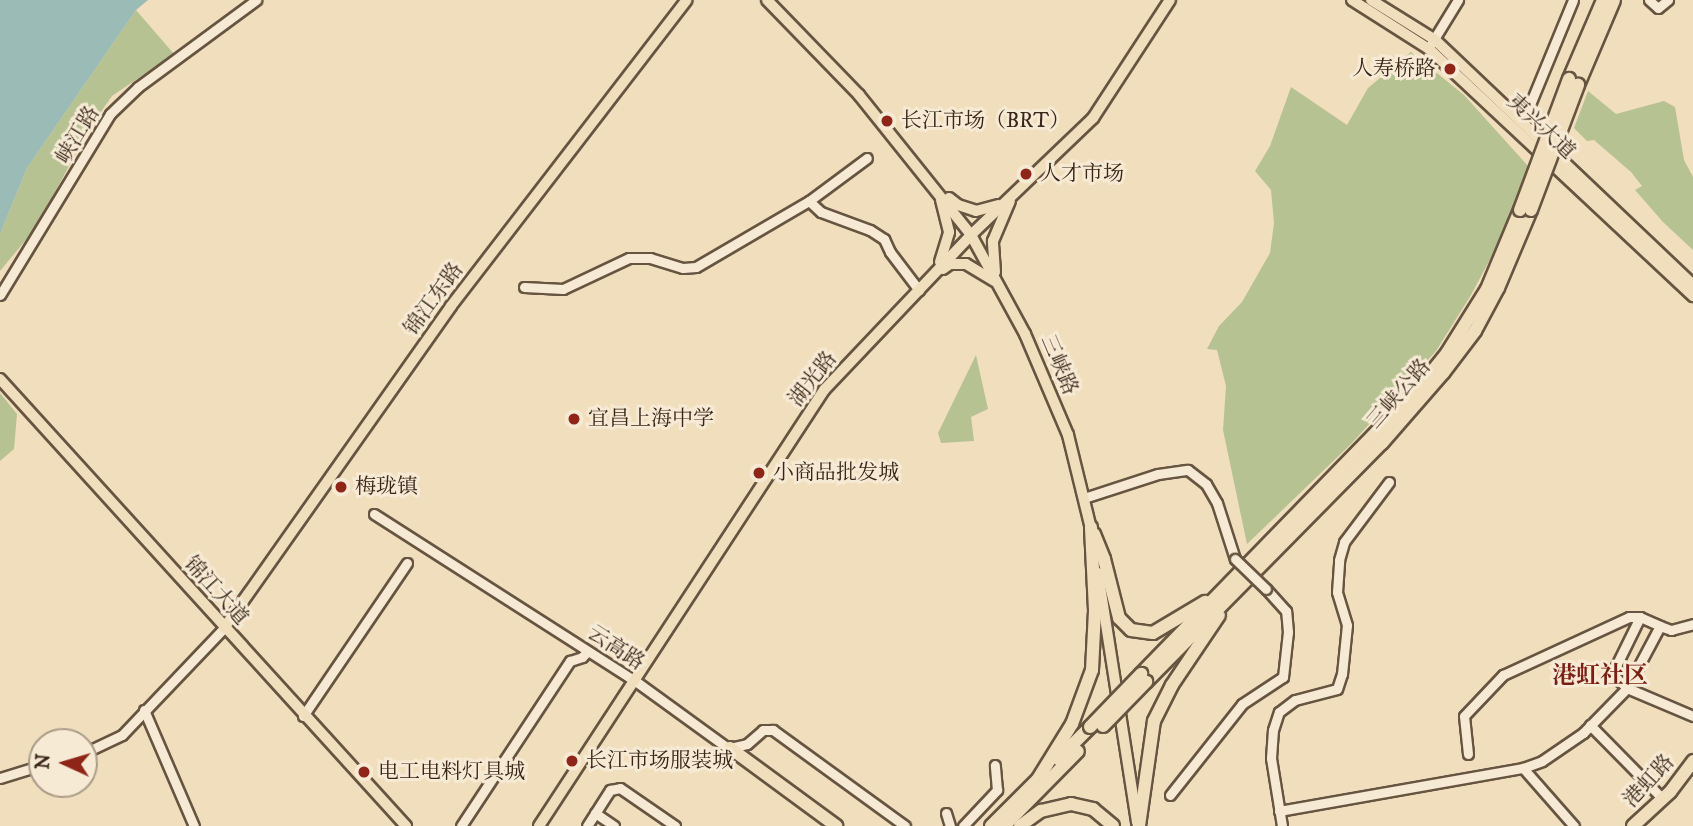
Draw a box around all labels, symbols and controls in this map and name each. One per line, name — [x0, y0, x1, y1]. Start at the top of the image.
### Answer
place label: 人寿桥路 — [1352, 56, 1436, 82]
marker: 人寿桥路 — [1442, 61, 1458, 77]
street label: 夷兴大道 — [1502, 89, 1580, 165]
street label: 峡江路 — [51, 102, 105, 168]
place label: 长江市场（BRT） — [901, 108, 1070, 134]
marker: 长江市场（BRT） — [879, 113, 895, 129]
place label: 人才市场 — [1040, 161, 1124, 187]
marker: 人才市场 — [1018, 166, 1034, 182]
street label: 锦江东路 — [399, 258, 469, 340]
street label: 三峡路 — [1035, 331, 1083, 399]
street label: 湖光路 — [784, 346, 842, 412]
street label: 三峡公路 — [1362, 354, 1436, 434]
place label: 宜昌上海中学 — [588, 406, 714, 432]
marker: 宜昌上海中学 — [566, 411, 582, 427]
place label: 小商品批发城 — [773, 460, 899, 486]
marker: 小商品批发城 — [751, 465, 767, 481]
place label: 梅珑镇 — [355, 474, 418, 500]
marker: 梅珑镇 — [333, 479, 349, 495]
street label: 锦江大道 — [179, 551, 253, 631]
street label: 云高路 — [583, 620, 649, 676]
district label: 港虹社区 — [1552, 663, 1648, 691]
north arrow — [28, 728, 98, 798]
place label: 长江市场服装城 — [586, 748, 733, 774]
street label: 港虹路 — [1618, 749, 1680, 813]
text: N — [32, 753, 56, 770]
marker: 长江市场服装城 — [564, 753, 580, 769]
place label: 电工电料灯具城 — [378, 759, 525, 785]
marker: 电工电料灯具城 — [356, 764, 372, 780]

